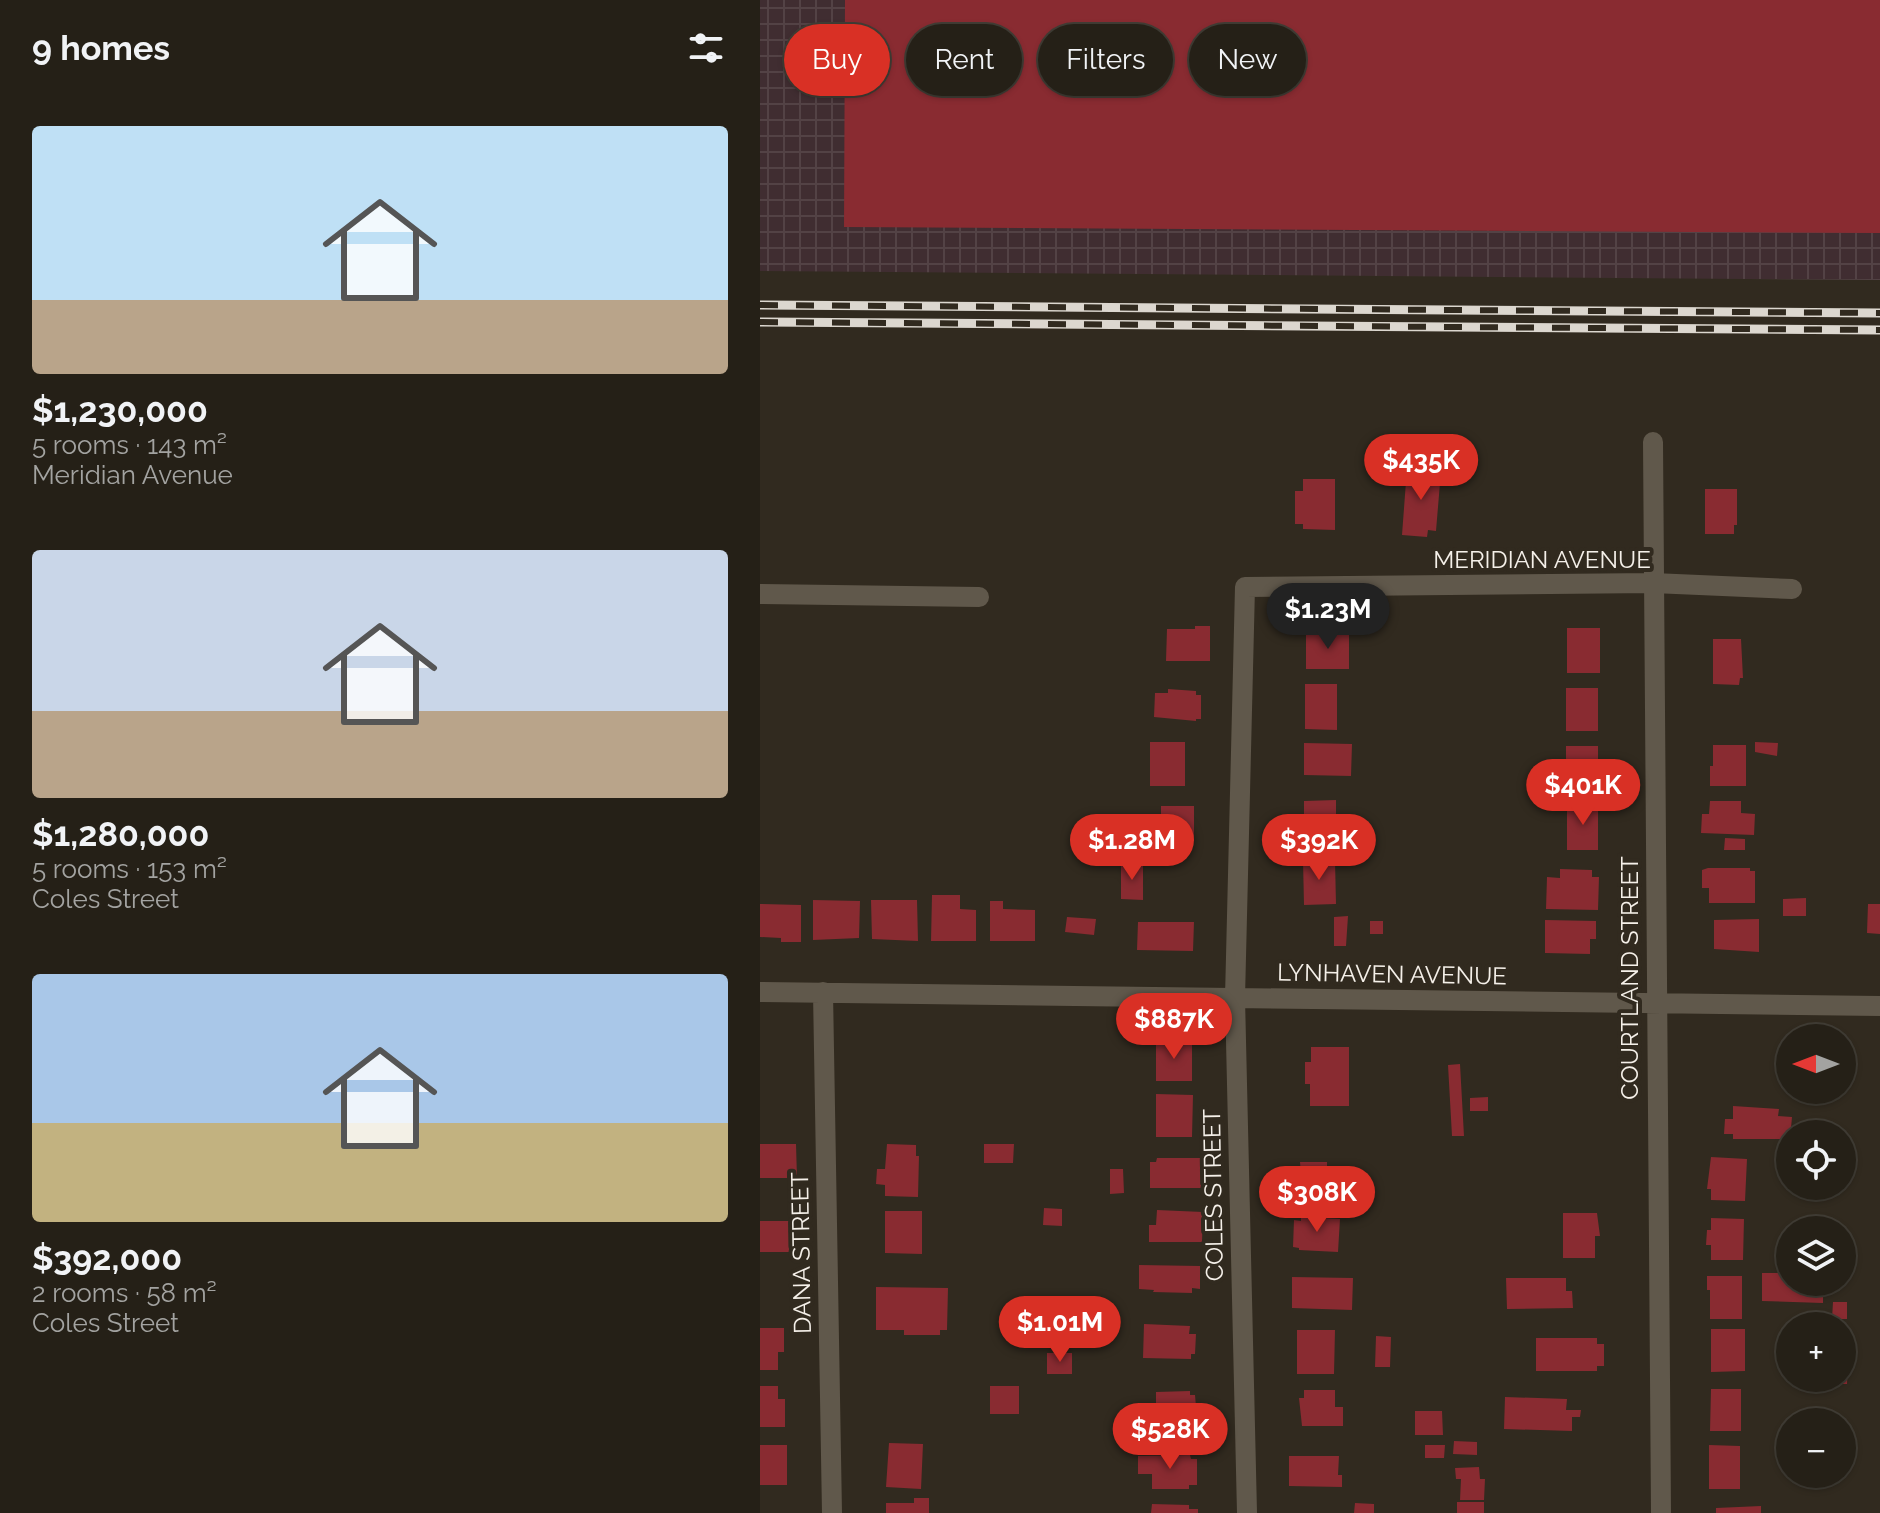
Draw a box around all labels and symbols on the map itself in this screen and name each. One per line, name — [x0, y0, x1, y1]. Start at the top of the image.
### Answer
pin: $435K — [1365, 434, 1477, 502]
street label: MERIDIAN AVENUE — [1433, 545, 1651, 574]
pin: $1.23M — [1263, 583, 1393, 651]
pin: $401K — [1527, 759, 1639, 827]
pin: $1.28M — [1067, 814, 1197, 882]
pin: $392K — [1263, 814, 1375, 882]
street label: COURTLAND STREET — [1615, 856, 1644, 1100]
street label: LYNHAVEN AVENUE — [1277, 957, 1507, 991]
pin: $887K — [1118, 993, 1230, 1061]
north arrow — [1776, 1024, 1856, 1104]
street label: COLES STREET — [1197, 1108, 1229, 1281]
pin: $308K — [1261, 1166, 1373, 1234]
street label: DANA STREET — [785, 1172, 817, 1334]
pin: $1.01M — [995, 1296, 1125, 1364]
pin: $528K — [1114, 1403, 1226, 1471]

